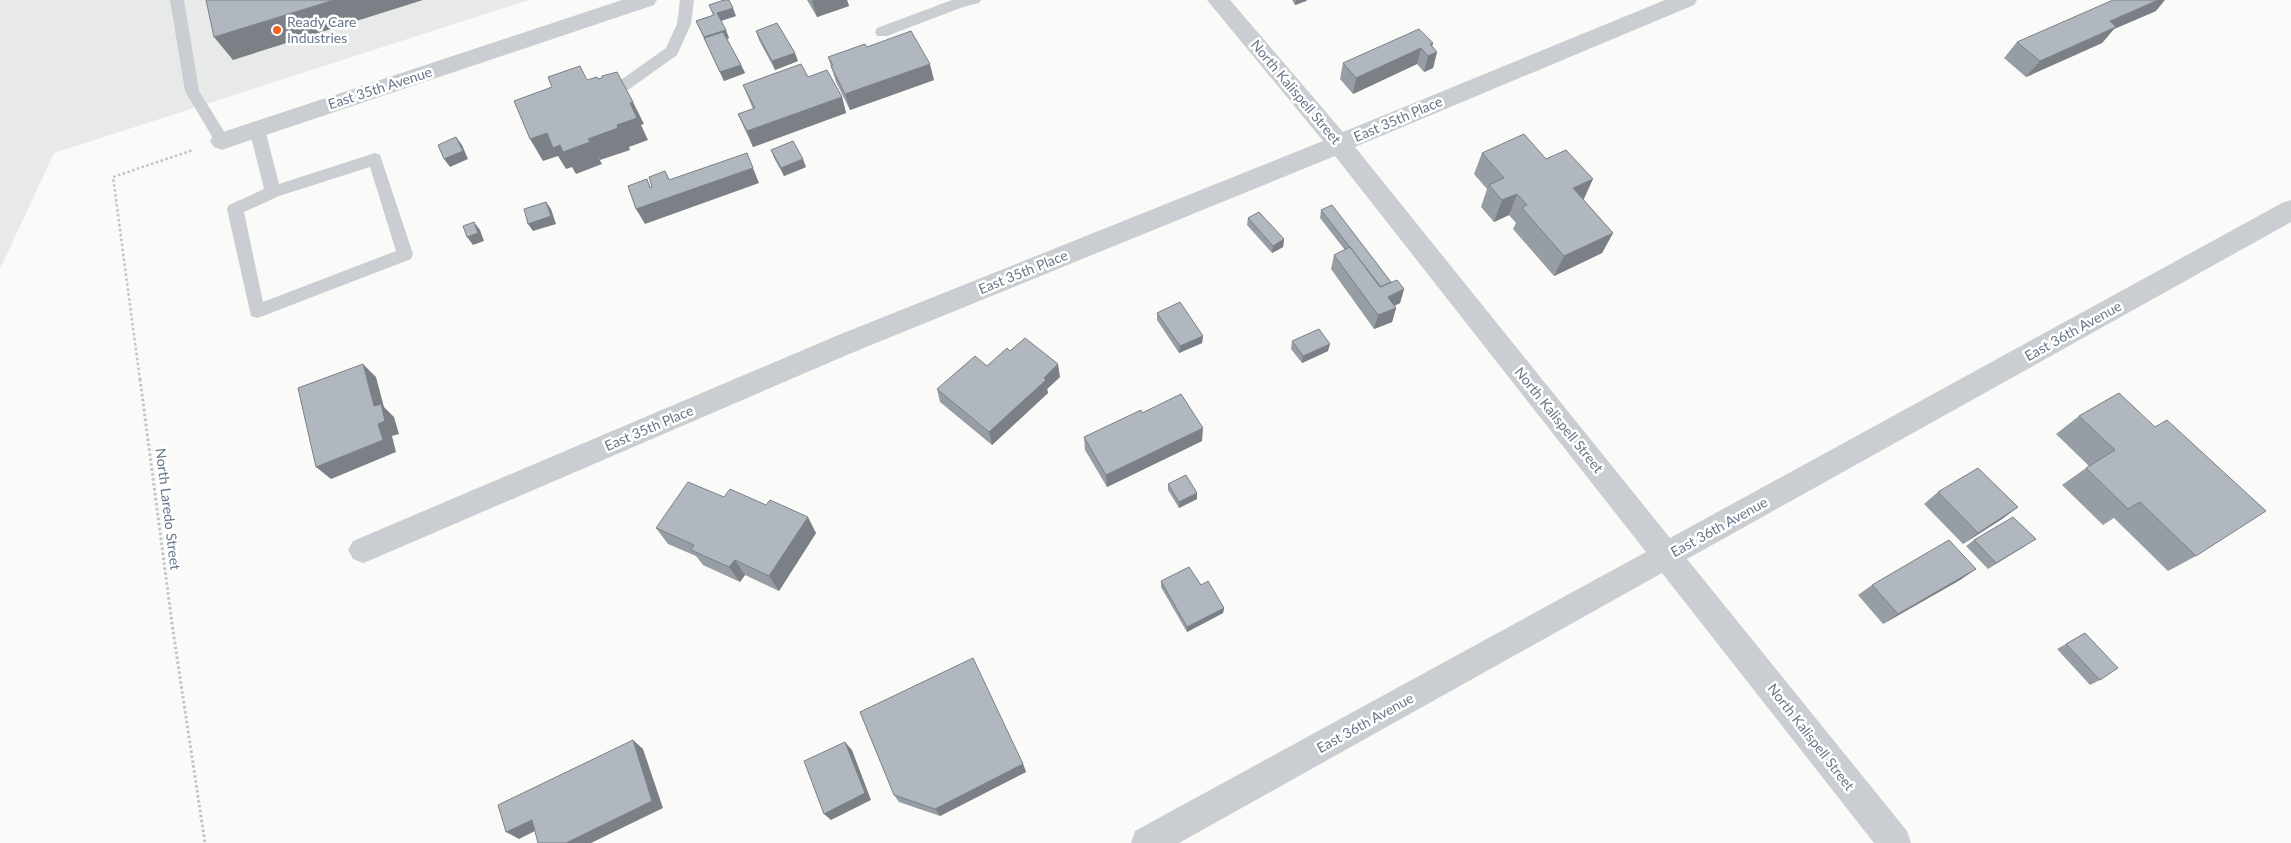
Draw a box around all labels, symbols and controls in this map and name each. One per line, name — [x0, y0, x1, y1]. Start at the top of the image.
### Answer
place label: Ready Care Industries — [287, 13, 356, 46]
marker: Ready Care Industries — [271, 24, 283, 36]
street label: North Kalispell Street — [1248, 36, 1345, 147]
street label: East 35th Avenue — [326, 63, 434, 112]
street label: East 35th Place — [1351, 92, 1445, 145]
street label: East 35th Place — [976, 246, 1070, 297]
street label: East 36th Avenue — [2021, 297, 2124, 364]
street label: North Kalispell Street — [1512, 363, 1607, 476]
street label: East 35th Place — [602, 401, 696, 454]
street label: North Laredo Street — [153, 447, 184, 571]
street label: East 36th Avenue — [1667, 493, 1770, 560]
street label: North Kalispell Street — [1764, 680, 1858, 794]
street label: East 36th Avenue — [1313, 689, 1416, 756]

